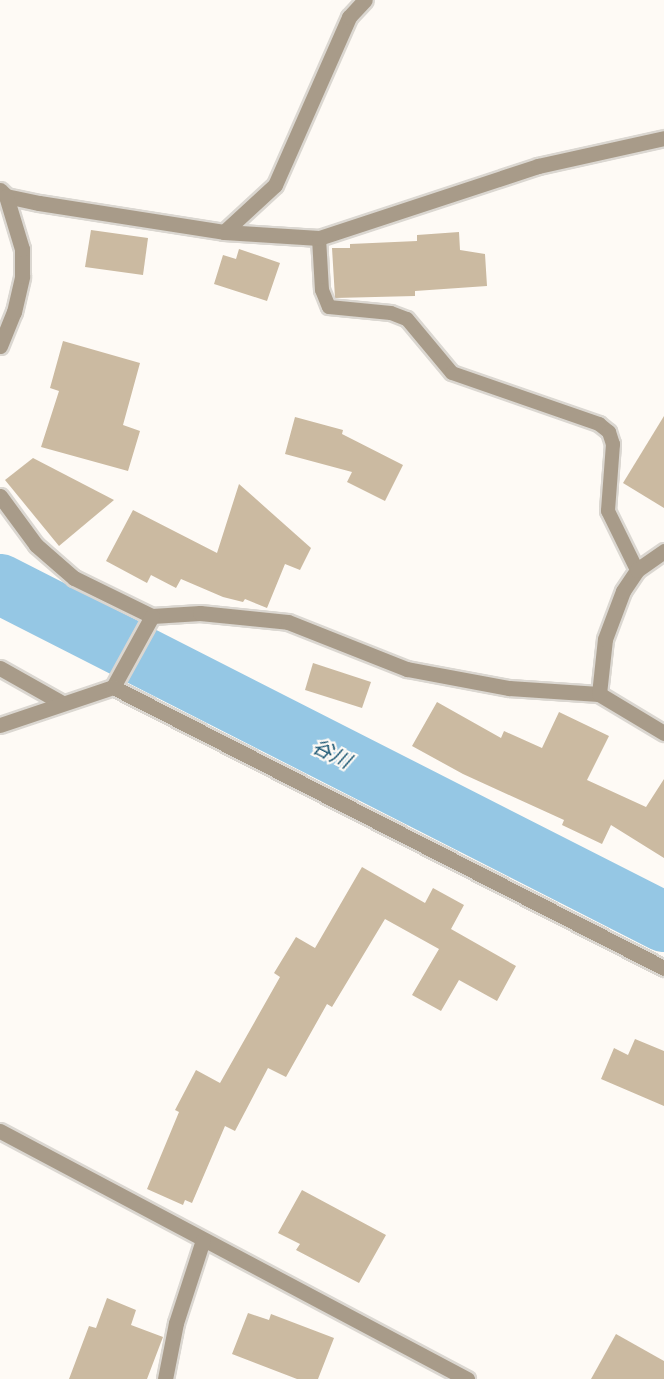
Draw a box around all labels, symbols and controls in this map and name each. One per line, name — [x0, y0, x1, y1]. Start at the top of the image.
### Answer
water label: 谷川 — [309, 733, 355, 773]

